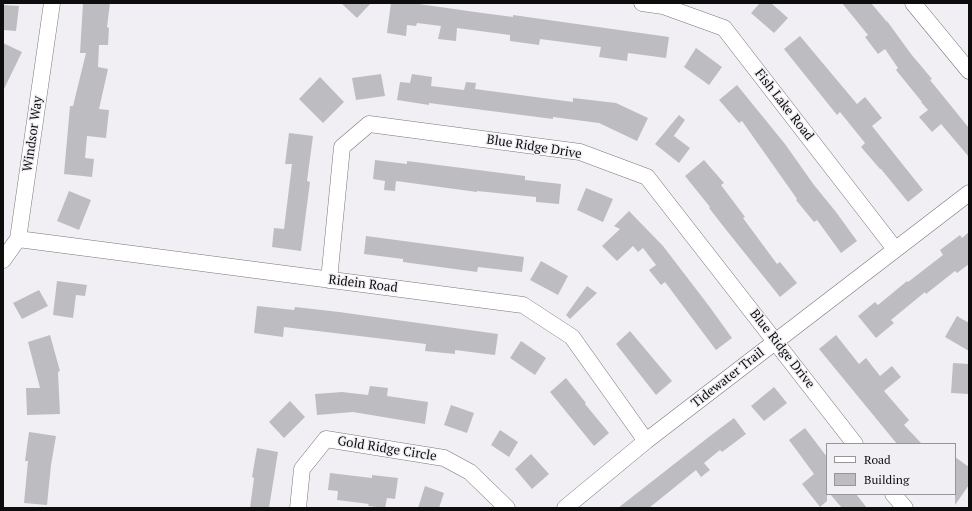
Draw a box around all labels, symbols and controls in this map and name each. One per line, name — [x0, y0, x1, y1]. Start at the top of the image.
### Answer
street label: Fish Lake Road — [751, 66, 817, 144]
street label: Windsor Way — [20, 95, 46, 173]
street label: Blue Ridge Drive — [485, 132, 583, 162]
street label: Ridein Road — [327, 272, 399, 296]
street label: Blue Ridge Drive — [746, 306, 818, 392]
street label: Tidewater Trail — [688, 345, 768, 411]
street label: Gold Ridge Circle — [336, 433, 438, 465]
legend — [826, 443, 956, 495]
text: Road — [864, 452, 891, 467]
text: Building — [864, 472, 909, 487]

